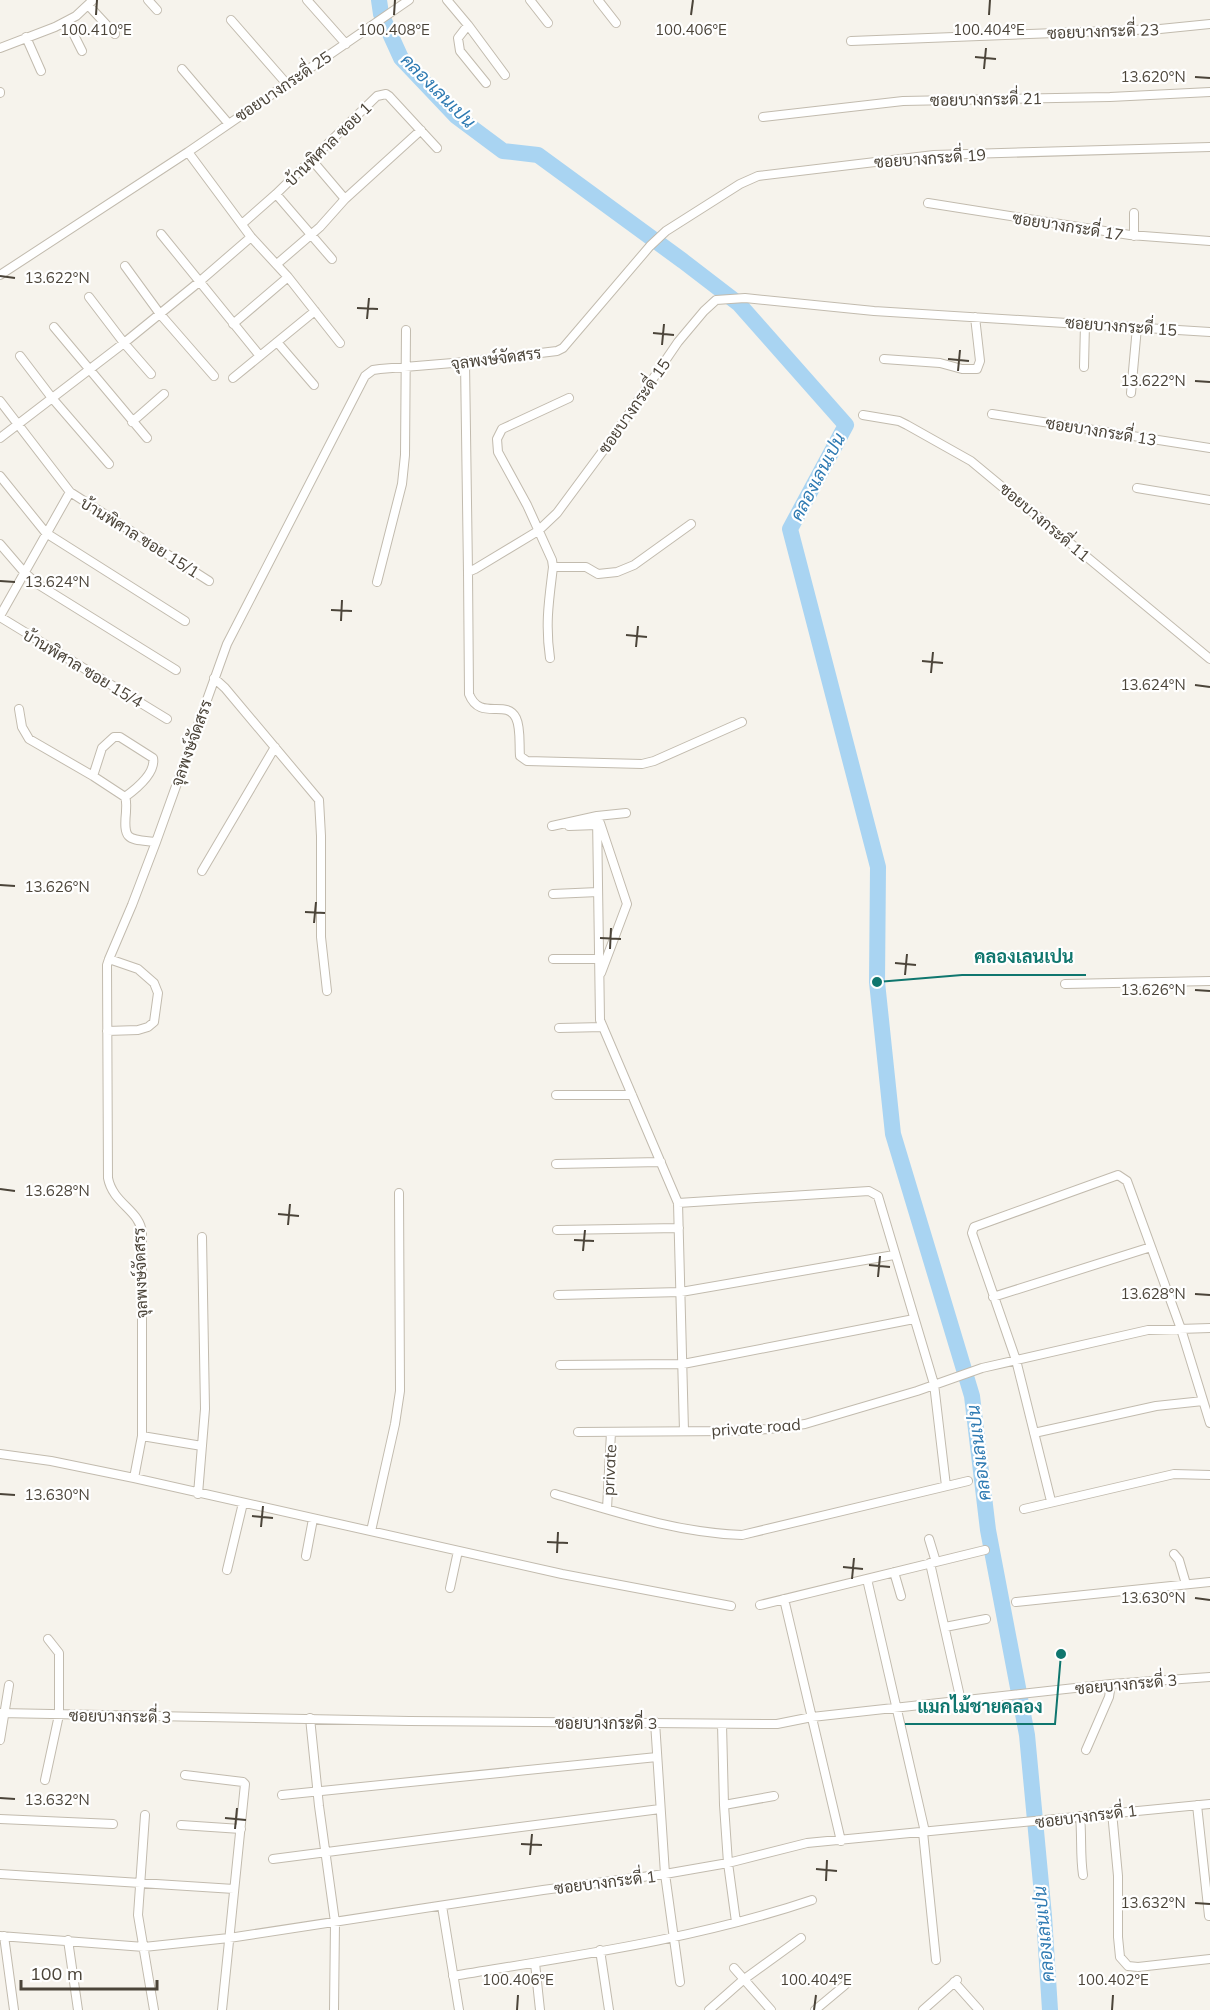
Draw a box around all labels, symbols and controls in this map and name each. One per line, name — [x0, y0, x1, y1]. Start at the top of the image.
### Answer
street label: ซอยบางกระดี่ 23 — [1046, 15, 1159, 43]
text: 100.410°E — [60, 20, 132, 39]
text: 100.408°E — [358, 20, 430, 39]
text: 100.406°E — [655, 20, 727, 39]
text: 100.404°E — [953, 20, 1025, 39]
street label: ซอยบางกระดี่ 25 — [229, 43, 335, 126]
water label: คลองเลนเปน — [396, 48, 481, 133]
text: 13.620°N — [1120, 67, 1186, 86]
street label: ซอยบางกระดี่ 21 — [930, 84, 1042, 110]
street label: บ้านพิศาล ซอย 1 — [280, 98, 376, 190]
street label: ซอยบางกระดี่ 19 — [873, 140, 987, 172]
street label: ซอยบางกระดี่ 17 — [1011, 203, 1126, 245]
text: 13.622°N — [24, 268, 90, 287]
street label: ซอยบางกระดี่ 15 — [1064, 308, 1178, 340]
street label: จุลพงษ์จัดสรร — [449, 341, 543, 375]
street label: ซอยบางกระดี่ 15 — [590, 352, 674, 458]
text: 13.622°N — [1120, 371, 1186, 390]
street label: ซอยบางกระดี่ 13 — [1044, 408, 1159, 450]
water label: คลองเลนเปน — [785, 428, 851, 525]
street label: ซอยบางกระดี่ 11 — [996, 475, 1097, 566]
street label: บ้านพิศาล ซอย 15/1 — [77, 492, 203, 582]
text: 13.624°N — [24, 572, 90, 591]
street label: บ้านพิศาล ซอย 15/4 — [19, 624, 147, 712]
text: 13.624°N — [1120, 675, 1186, 694]
street label: จุลพงษ์จัดสรร — [164, 696, 218, 790]
text: 13.626°N — [24, 877, 90, 896]
callout: คลองเลนเปน — [962, 939, 1086, 975]
text: คลองเลนเปน — [974, 945, 1074, 968]
text: 13.626°N — [1120, 980, 1186, 999]
text: 13.628°N — [24, 1181, 90, 1200]
street label: จุลพงษ์จัดสรร — [126, 1227, 154, 1319]
text: 13.628°N — [1120, 1284, 1186, 1303]
water label: คลองเลนเปน — [961, 1403, 996, 1502]
street label: private road — [711, 1414, 801, 1440]
street label: private — [598, 1444, 620, 1496]
text: 13.630°N — [24, 1485, 90, 1504]
text: 13.630°N — [1120, 1588, 1186, 1607]
street label: ซอยบางกระดี่ 3 — [1074, 1666, 1178, 1698]
callout: แมกไม้ชายคลอง — [905, 1688, 1055, 1724]
text: แมกไม้ชายคลอง — [917, 1694, 1043, 1718]
street label: ซอยบางกระดี่ 3 — [69, 1701, 171, 1727]
street label: ซอยบางกระดี่ 3 — [555, 1709, 657, 1733]
text: 13.632°N — [24, 1790, 90, 1809]
street label: ซอยบางกระดี่ 1 — [1033, 1796, 1138, 1832]
street label: ซอยบางกระดี่ 1 — [552, 1862, 657, 1898]
water label: คลองเลนเปน — [1028, 1885, 1059, 1983]
text: 13.632°N — [1120, 1893, 1186, 1912]
scale bar — [21, 1953, 158, 1991]
text: 100 m — [30, 1962, 83, 1985]
text: 100.406°E — [482, 1970, 554, 1989]
text: 100.404°E — [780, 1970, 852, 1989]
text: 100.402°E — [1077, 1970, 1149, 1989]

